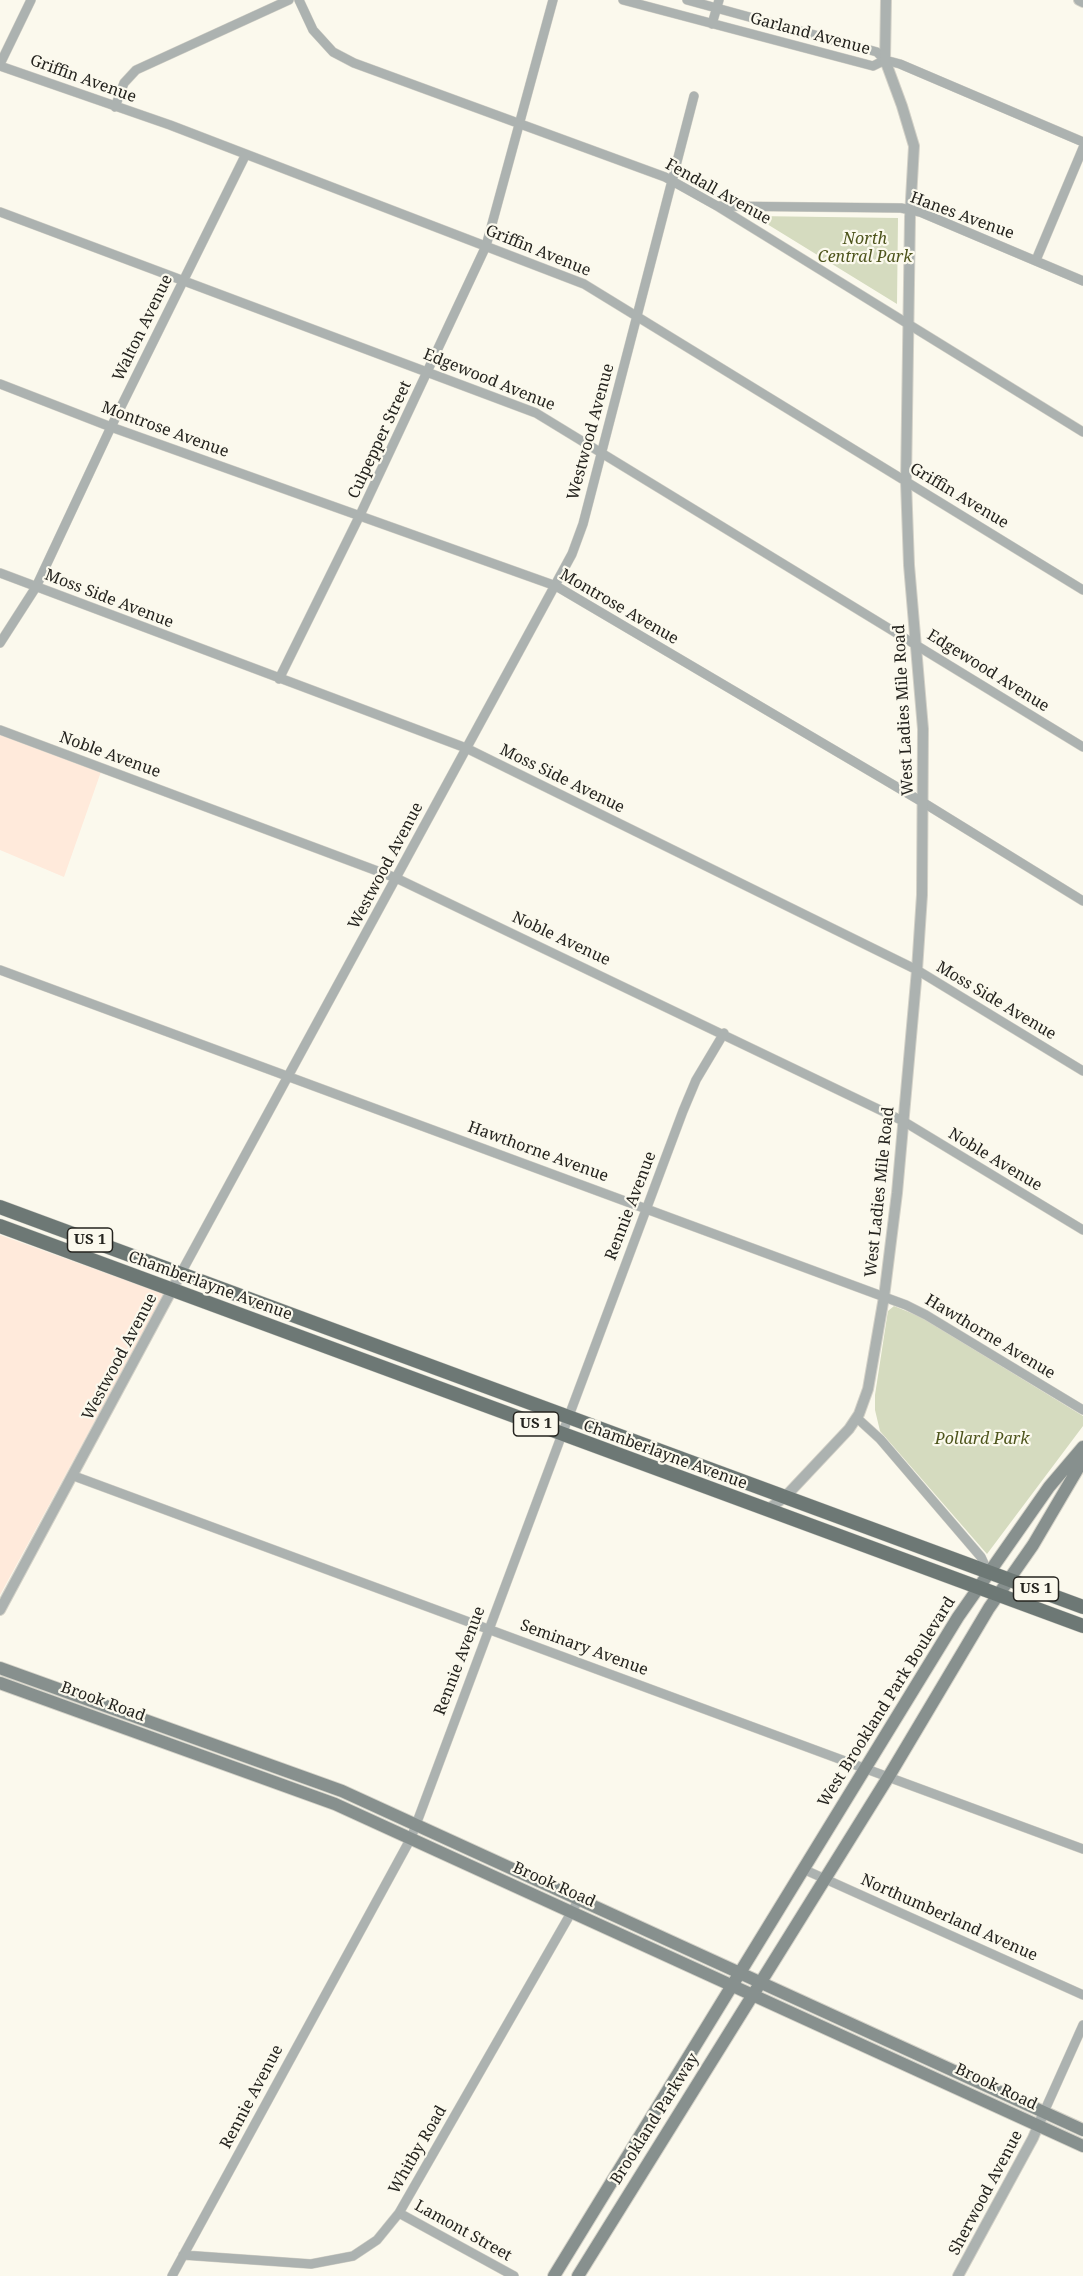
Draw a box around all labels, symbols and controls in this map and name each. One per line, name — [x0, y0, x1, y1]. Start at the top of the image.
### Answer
street label: Garland Avenue — [748, 9, 872, 59]
street label: Griffin Avenue — [27, 51, 139, 107]
street label: Fendall Avenue — [662, 155, 774, 229]
street label: Hanes Avenue — [907, 188, 1017, 244]
street label: Griffin Avenue — [483, 221, 593, 281]
park label: North Central Park — [818, 229, 912, 267]
street label: Walton Avenue — [109, 272, 177, 384]
street label: Edgewood Avenue — [420, 345, 558, 415]
street label: Westwood Avenue — [564, 362, 618, 502]
street label: Culpepper Street — [344, 378, 416, 502]
street label: Montrose Avenue — [99, 398, 231, 462]
street label: Griffin Avenue — [906, 459, 1012, 533]
street label: Montrose Avenue — [556, 565, 682, 649]
street label: Moss Side Avenue — [42, 566, 176, 632]
street label: West Ladies Mile Road — [890, 624, 918, 796]
street label: Edgewood Avenue — [923, 626, 1053, 716]
street label: Noble Avenue — [57, 728, 163, 782]
street label: Moss Side Avenue — [497, 740, 627, 818]
street label: Westwood Avenue — [345, 799, 427, 933]
street label: Noble Avenue — [509, 908, 613, 970]
street label: Moss Side Avenue — [933, 958, 1059, 1044]
street label: West Ladies Mile Road — [861, 1106, 899, 1278]
street label: Hawthorne Avenue — [465, 1118, 611, 1186]
street label: Noble Avenue — [945, 1124, 1045, 1196]
street label: Rennie Avenue — [601, 1149, 661, 1263]
road number: US 1 — [68, 1228, 112, 1252]
street label: Chamberlayne Avenue — [125, 1247, 295, 1325]
street label: Westwood Avenue — [79, 1290, 161, 1424]
street label: Hawthorne Avenue — [922, 1291, 1058, 1383]
road number: US 1 — [514, 1412, 558, 1436]
street label: Chamberlayne Avenue — [580, 1416, 750, 1494]
park label: Pollard Park — [935, 1429, 1029, 1449]
road number: US 1 — [1014, 1577, 1058, 1601]
street label: West Brookland Park Boulevard — [814, 1593, 960, 1811]
street label: Rennie Avenue — [430, 1604, 490, 1718]
street label: Seminary Avenue — [517, 1616, 651, 1680]
street label: Brook Road — [58, 1678, 148, 1726]
street label: Brook Road — [510, 1858, 598, 1912]
street label: Northumberland Avenue — [858, 1870, 1040, 1966]
street label: Rennie Avenue — [217, 2042, 287, 2152]
street label: Brookland Parkway — [607, 2050, 703, 2188]
street label: Brook Road — [952, 2060, 1040, 2114]
street label: Whitby Road — [385, 2102, 451, 2198]
street label: Sherwood Avenue — [945, 2127, 1027, 2259]
street label: Lamont Street — [411, 2196, 515, 2266]

